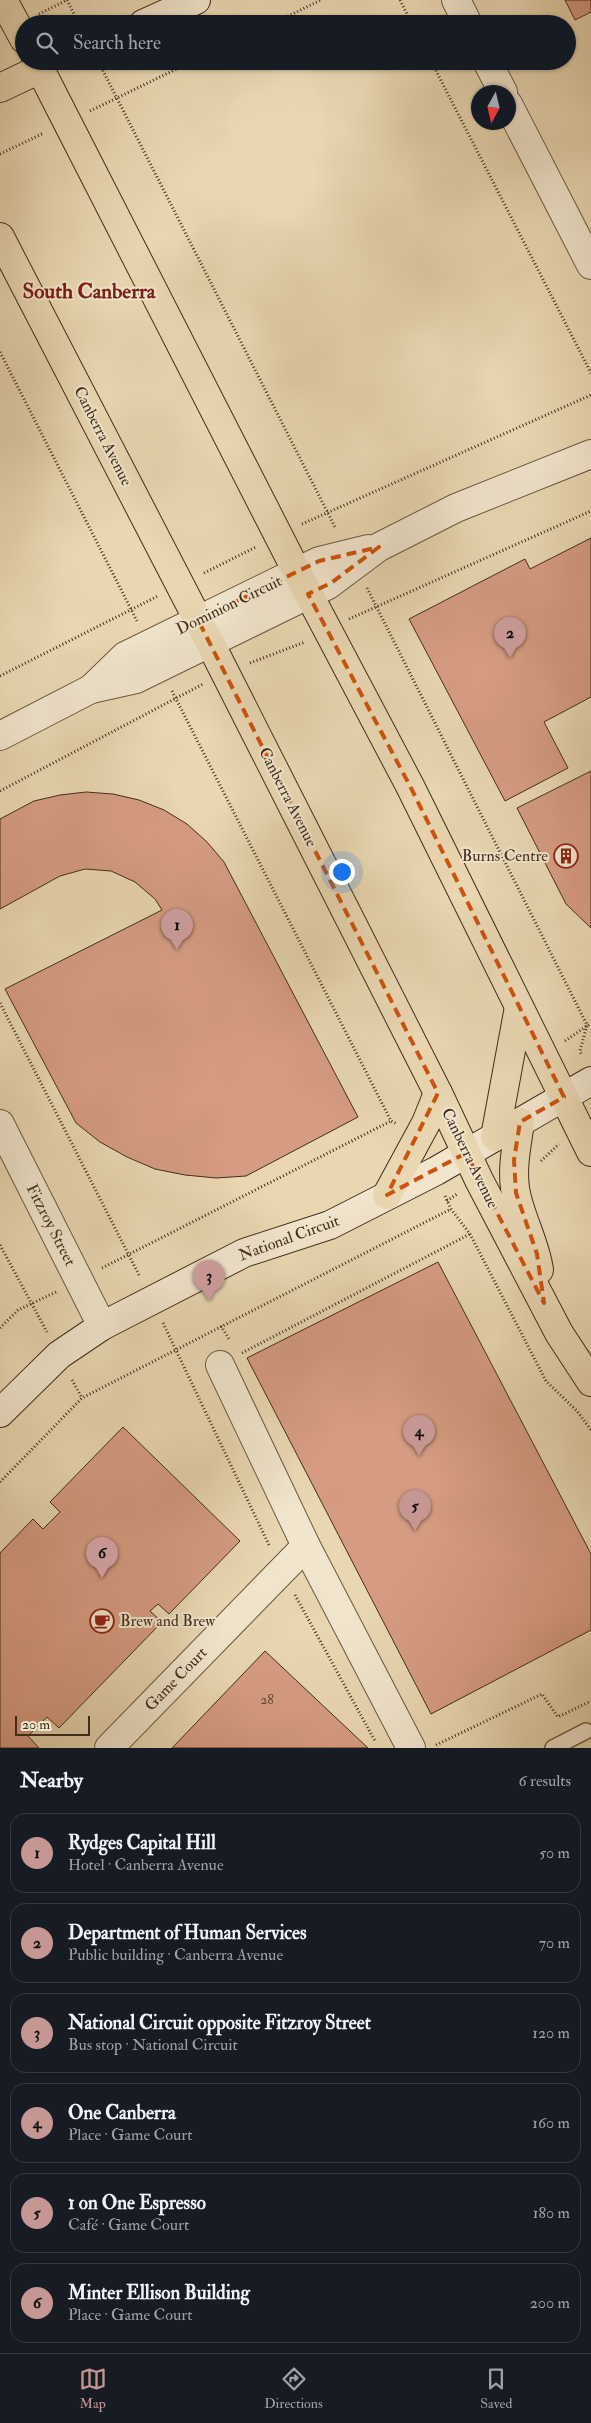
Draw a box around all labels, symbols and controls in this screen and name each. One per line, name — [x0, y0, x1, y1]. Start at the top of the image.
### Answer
search box — [15, 15, 576, 70]
icon: search — [33, 29, 61, 57]
text: Search here — [73, 31, 161, 55]
north arrow — [471, 85, 516, 130]
district label: South Canberra — [23, 278, 157, 305]
street label: Canberra Avenue — [69, 383, 137, 489]
street label: Dominion Circuit — [173, 571, 285, 639]
pin: 2 — [494, 617, 526, 658]
street label: Canberra Avenue — [254, 744, 322, 850]
building icon: Burns Centre — [553, 843, 579, 869]
place label: Burns Centre — [462, 846, 548, 866]
your location — [329, 859, 355, 885]
pin: 1 — [161, 909, 193, 950]
street label: Canberra Avenue — [437, 1105, 503, 1212]
street label: Fitzroy Street — [22, 1181, 80, 1269]
street label: National Circuit — [236, 1211, 342, 1265]
pin: 3 — [193, 1260, 225, 1301]
pin: 4 — [403, 1415, 435, 1456]
pin: 5 — [399, 1490, 431, 1531]
pin: 6 — [86, 1537, 118, 1578]
cafe icon: Brew and Brew — [89, 1608, 115, 1634]
place label: Brew and Brew — [120, 1611, 216, 1631]
street label: Game Court — [141, 1643, 211, 1715]
house number: 28 — [260, 1691, 274, 1708]
scale bar — [15, 1713, 90, 1736]
text: 20 m — [22, 1716, 50, 1733]
text: Nearby — [20, 1767, 83, 1794]
text: 6 results — [519, 1771, 571, 1791]
text: Rydges Capital Hill — [68, 1831, 216, 1855]
text: 1 — [34, 1843, 40, 1863]
text: 50 m — [539, 1843, 570, 1863]
text: Hotel · Canberra Avenue — [68, 1855, 224, 1875]
text: Department of Human Services — [68, 1921, 306, 1945]
text: 2 — [33, 1933, 41, 1953]
text: 70 m — [539, 1933, 570, 1953]
text: Public building · Canberra Avenue — [68, 1945, 283, 1965]
text: National Circuit opposite Fitzroy Street — [68, 2011, 371, 2035]
text: 3 — [34, 2023, 40, 2043]
text: 120 m — [532, 2023, 570, 2043]
text: Bus stop · National Circuit — [68, 2035, 238, 2055]
text: One Canberra — [68, 2101, 176, 2125]
text: 4 — [33, 2113, 41, 2133]
text: 160 m — [532, 2113, 570, 2133]
text: Place · Game Court — [68, 2125, 192, 2145]
text: 1 on One Espresso — [68, 2191, 206, 2215]
text: 5 — [33, 2203, 41, 2223]
text: 180 m — [533, 2203, 570, 2223]
text: Café · Game Court — [68, 2215, 189, 2235]
text: Minter Ellison Building — [68, 2281, 250, 2305]
text: 6 — [33, 2293, 41, 2313]
text: 200 m — [530, 2293, 570, 2313]
text: Place · Game Court — [68, 2305, 192, 2325]
tab: Map — [79, 2365, 107, 2412]
tab: Directions — [264, 2365, 323, 2412]
tab: Saved — [480, 2365, 512, 2412]

